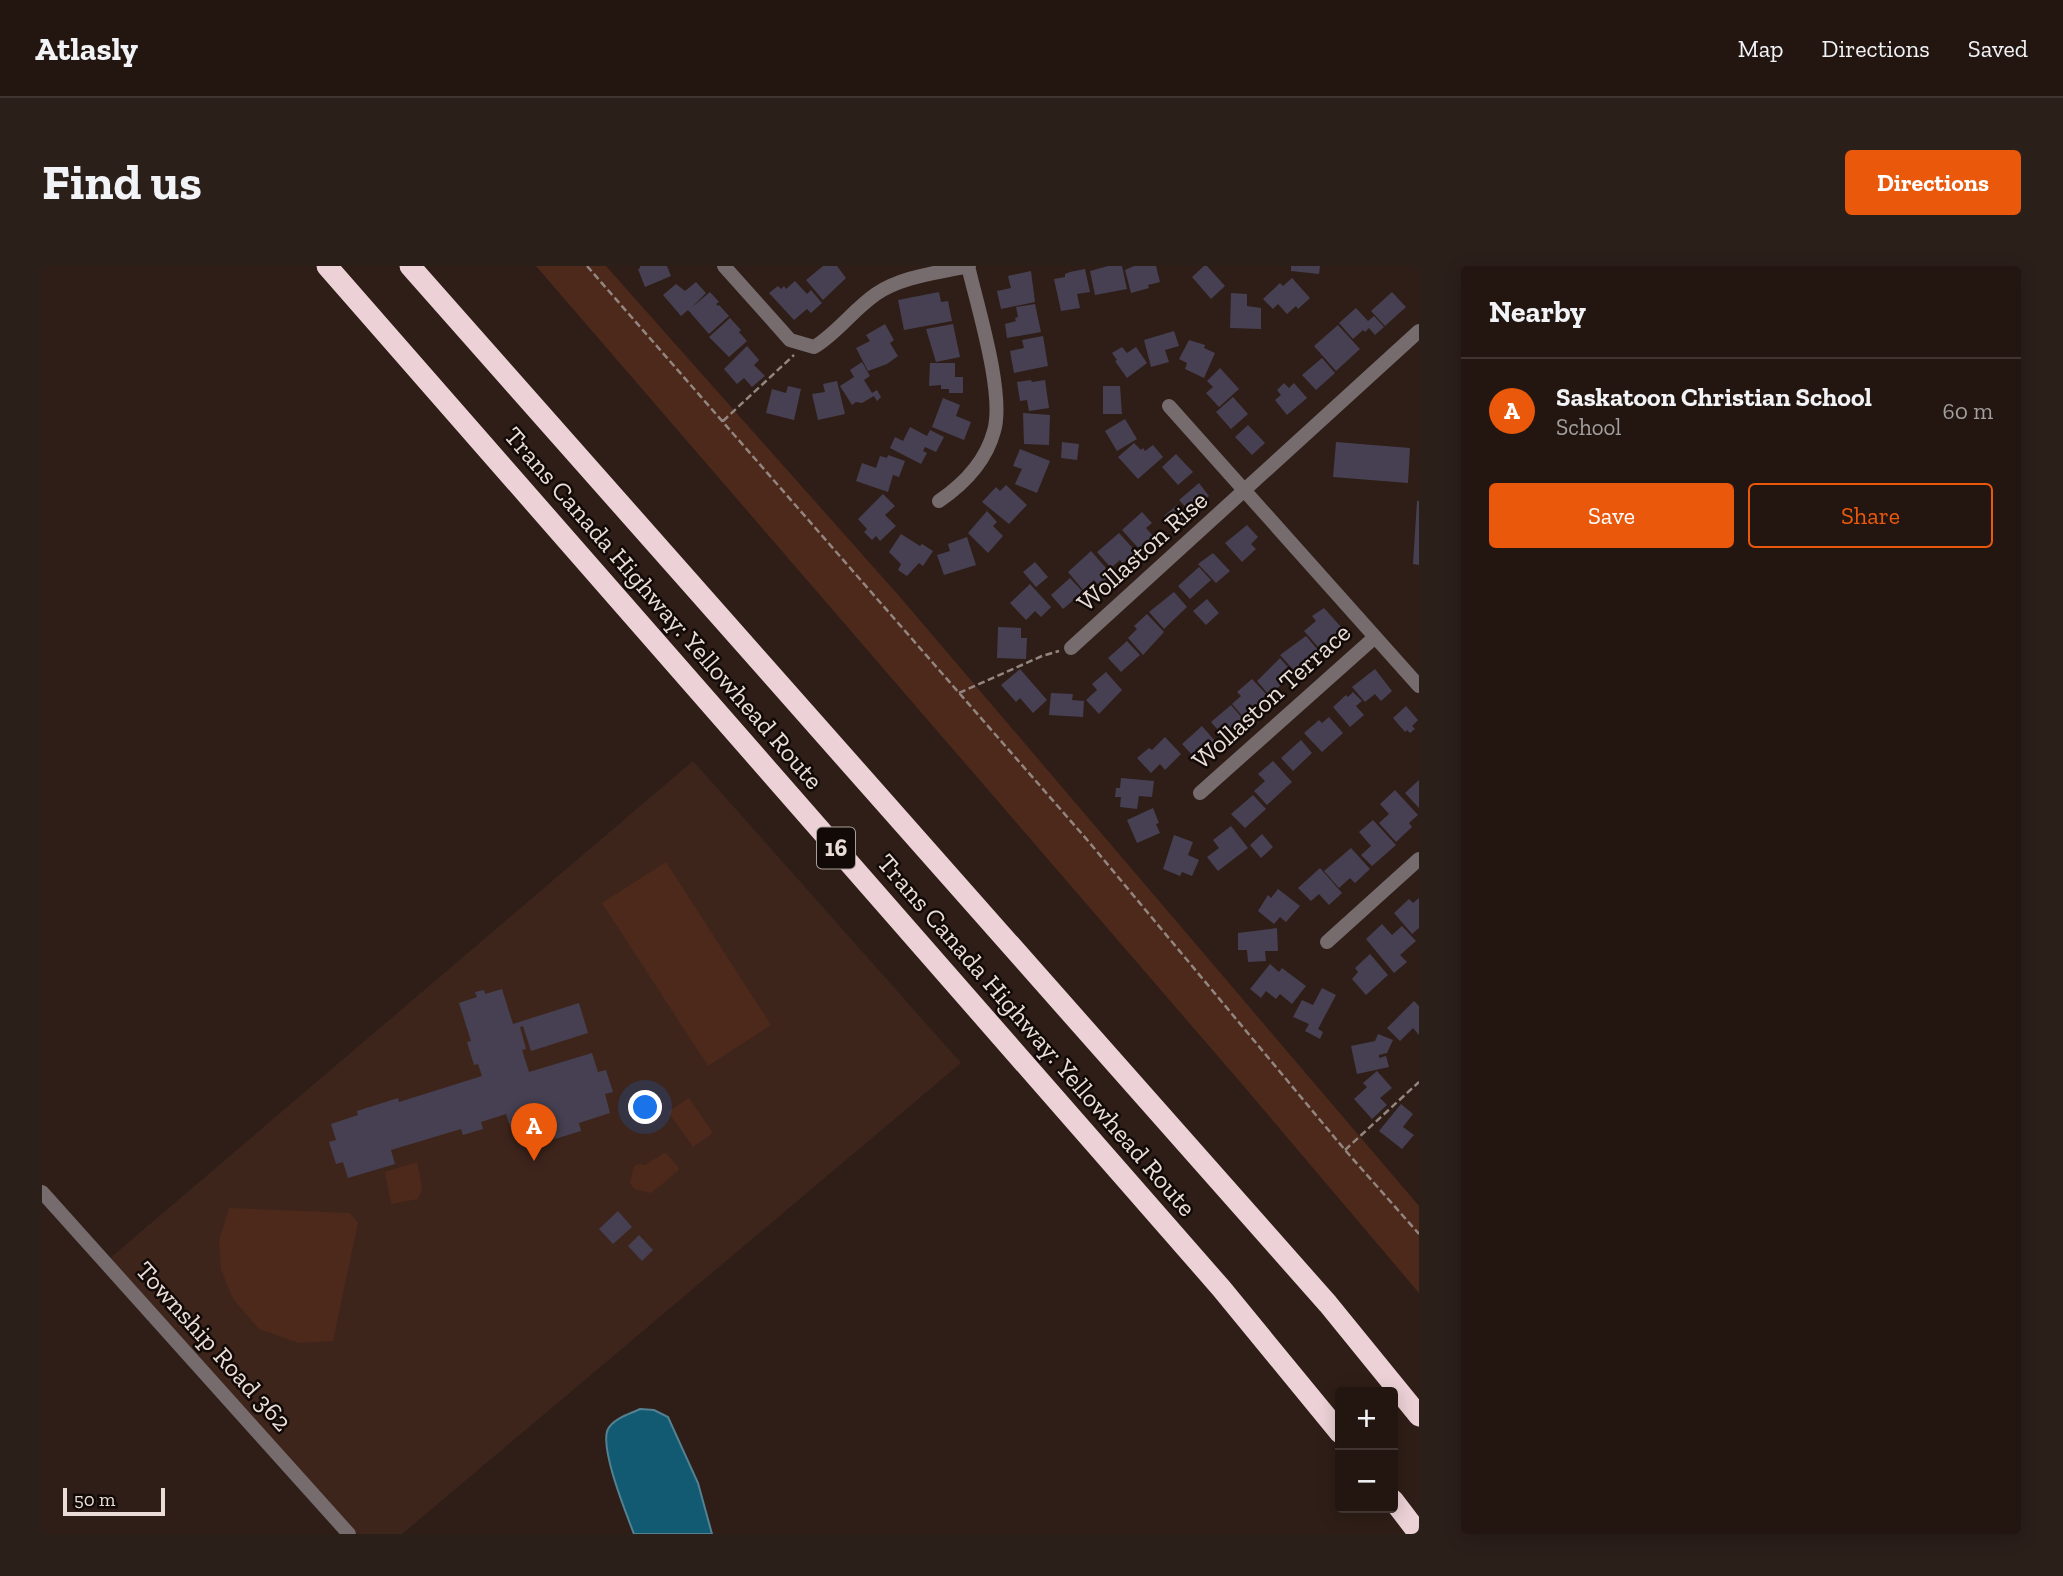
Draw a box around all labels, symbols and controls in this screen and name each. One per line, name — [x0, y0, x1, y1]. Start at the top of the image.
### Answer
text: Atlasly — [35, 29, 138, 68]
text: Map — [1738, 34, 1784, 63]
text: Directions — [1822, 34, 1930, 63]
text: Saved — [1968, 34, 2028, 63]
button: Directions — [1845, 150, 2021, 215]
text: Find us — [42, 153, 202, 212]
text: Nearby — [1489, 294, 1586, 330]
text: Saskatoon Christian School — [1556, 381, 1872, 413]
text: A — [1504, 397, 1520, 425]
text: 60 m — [1942, 397, 1993, 425]
text: School — [1556, 413, 1621, 441]
street label: Trans Canada Highway: Yellowhead Route — [498, 420, 830, 796]
button: Save — [1489, 483, 1734, 548]
button: Share — [1748, 483, 1993, 548]
street label: Wollaston Rise — [1070, 484, 1214, 618]
street label: Wollaston Terrace — [1185, 616, 1357, 776]
road number: 16 — [817, 828, 855, 868]
street label: Trans Canada Highway: Yellowhead Route — [871, 847, 1203, 1223]
your location — [628, 1090, 662, 1124]
pin: A — [511, 1103, 557, 1161]
street label: Township Road 362 — [129, 1254, 299, 1438]
map controls — [1335, 1387, 1398, 1513]
button: + — [1335, 1387, 1398, 1450]
button: − — [1335, 1450, 1398, 1513]
scale bar — [63, 1485, 164, 1517]
text: 50 m — [74, 1488, 115, 1511]

